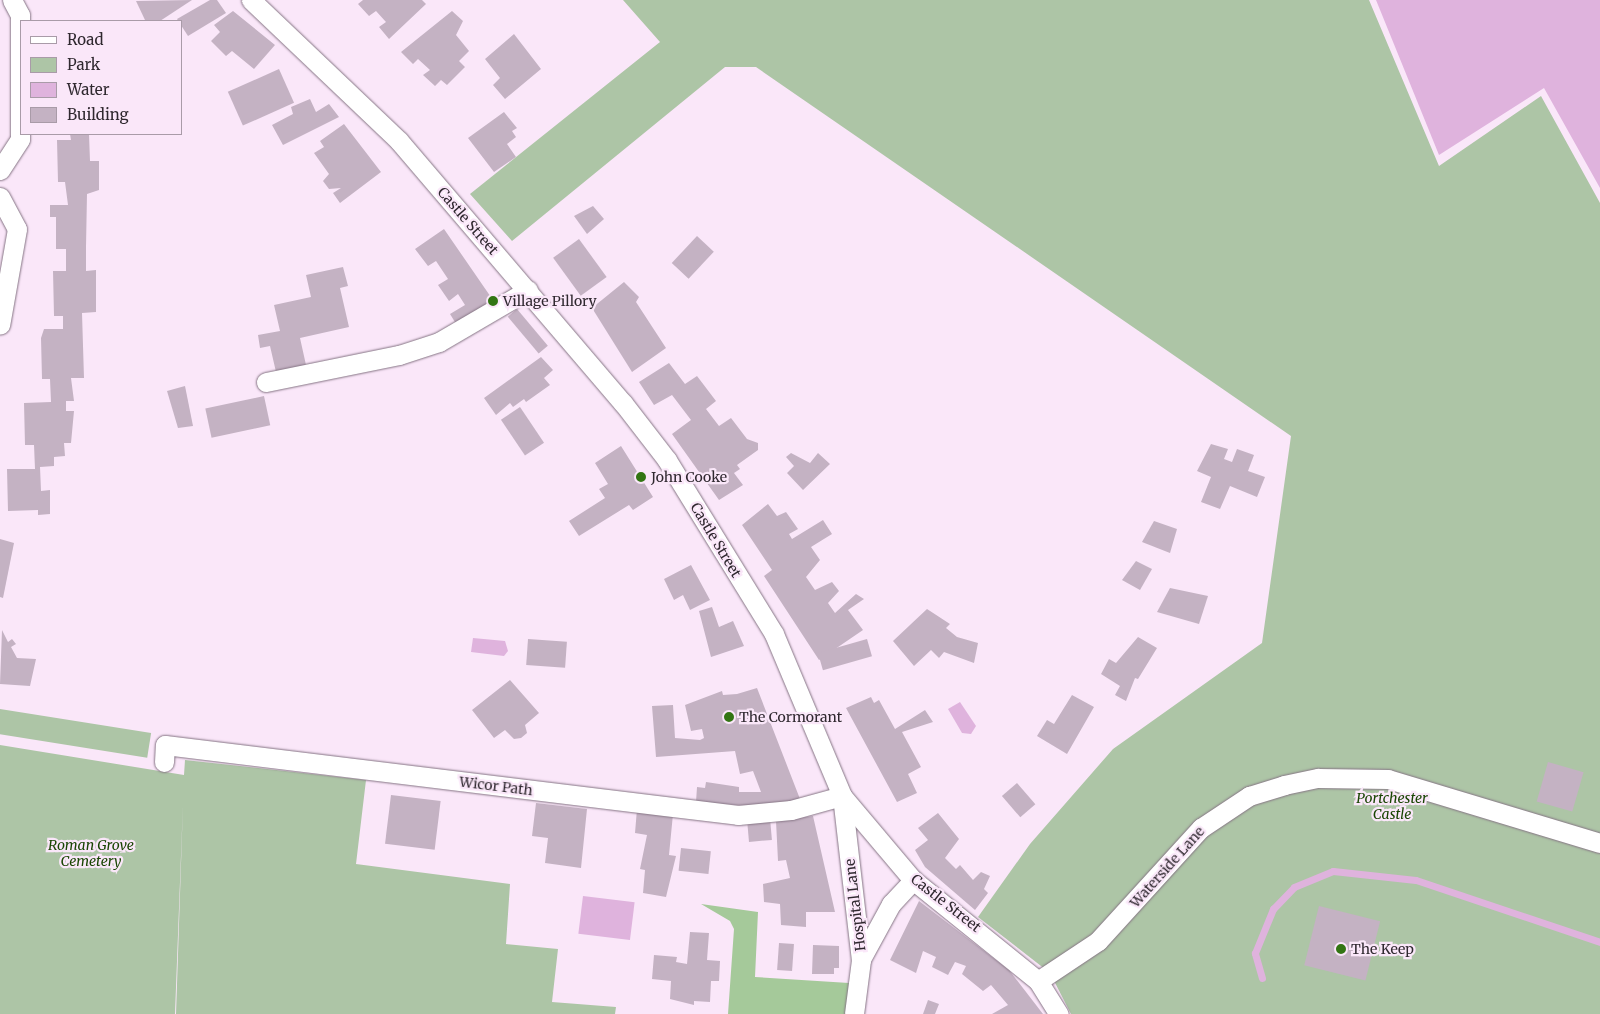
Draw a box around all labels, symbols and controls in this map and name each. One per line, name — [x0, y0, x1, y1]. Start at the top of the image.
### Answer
legend — [20, 20, 182, 135]
text: Road — [67, 30, 103, 49]
text: Park — [67, 55, 100, 74]
text: Water — [67, 80, 109, 99]
text: Building — [67, 105, 129, 124]
street label: Castle Street — [434, 184, 502, 258]
place label: Village Pillory — [503, 293, 597, 309]
marker: Village Pillory — [487, 295, 499, 307]
place label: John Cooke — [651, 469, 727, 485]
marker: John Cooke — [635, 471, 647, 483]
street label: Castle Street — [687, 500, 745, 580]
place label: The Cormorant — [739, 709, 842, 725]
marker: The Cormorant — [723, 711, 735, 723]
street label: Wicor Path — [458, 773, 534, 799]
park label: Portchester Castle — [1356, 790, 1428, 822]
street label: Waterside Lane — [1126, 823, 1208, 911]
park label: Roman Grove Cemetery — [48, 837, 134, 870]
street label: Hospital Lane — [841, 858, 869, 952]
street label: Castle Street — [908, 870, 984, 936]
place label: The Keep — [1351, 941, 1414, 957]
marker: The Keep — [1335, 943, 1347, 955]

